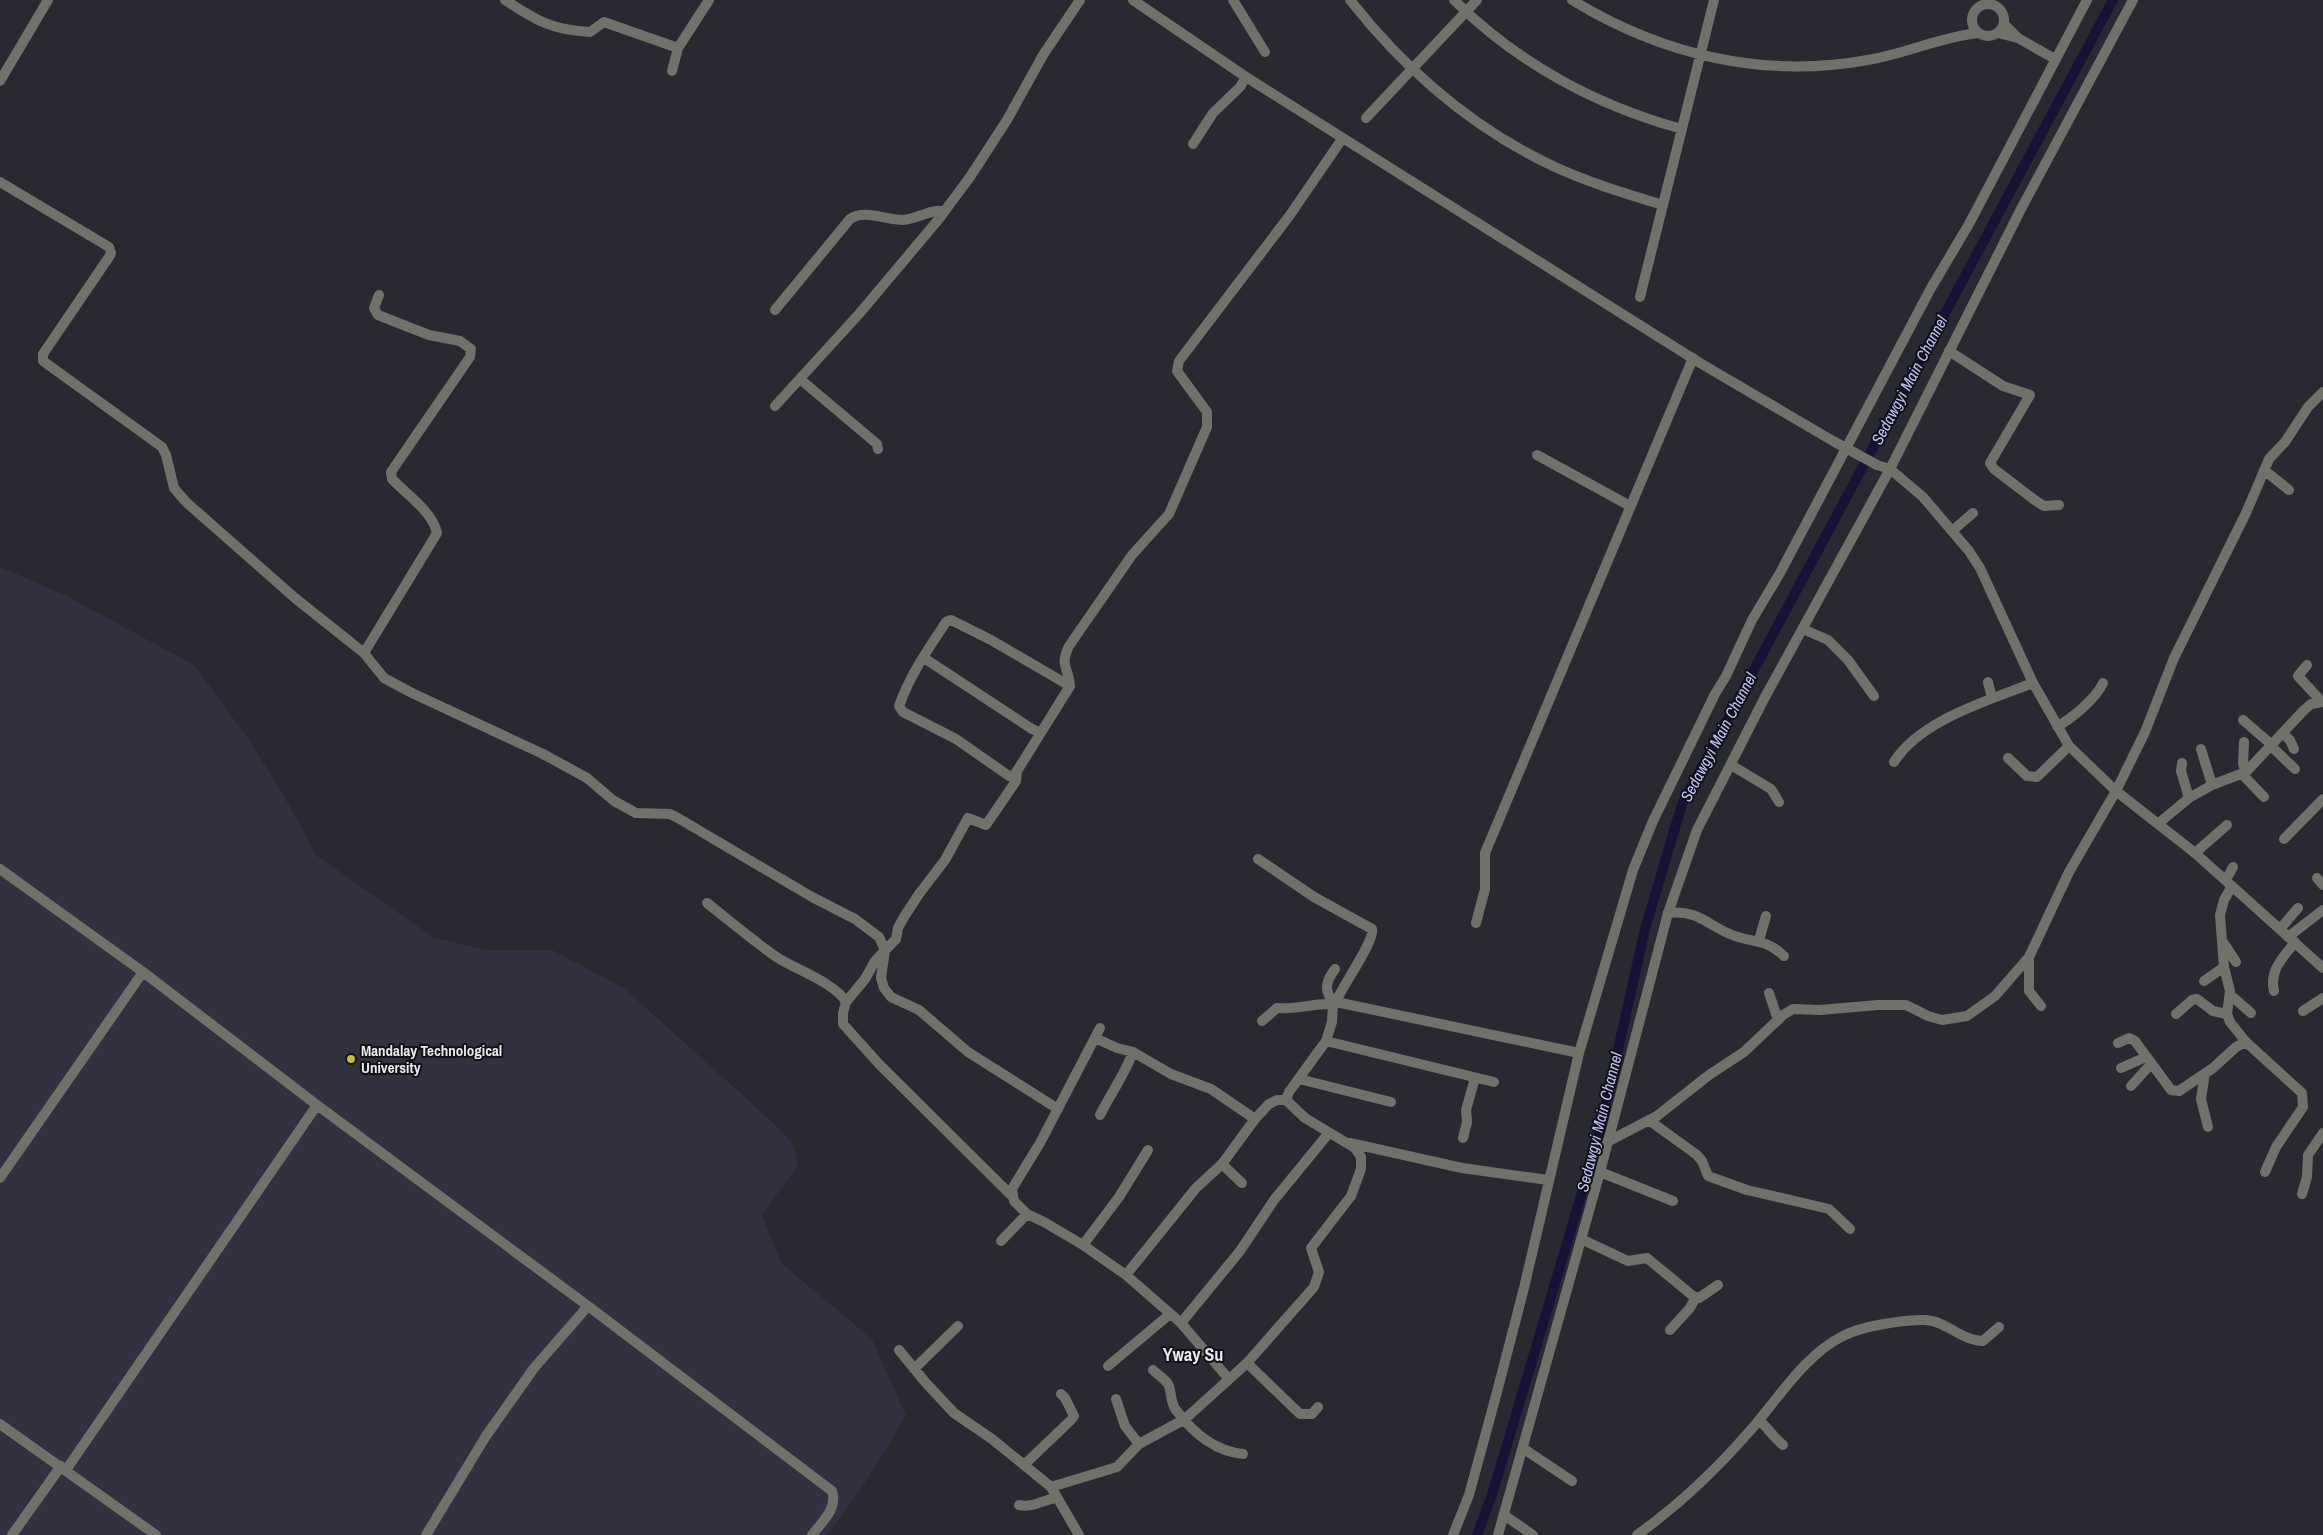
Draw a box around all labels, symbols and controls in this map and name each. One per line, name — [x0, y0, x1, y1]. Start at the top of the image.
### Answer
water label: Sedawgyi Main Channel — [1866, 311, 1953, 448]
water label: Sedawgyi Main Channel — [1675, 668, 1762, 805]
place label: Mandalay Technological University — [361, 1040, 502, 1078]
water label: Sedawgyi Main Channel — [1571, 1049, 1627, 1194]
marker: Mandalay Technological University — [345, 1053, 357, 1065]
district label: Yway Su — [1163, 1342, 1223, 1367]

